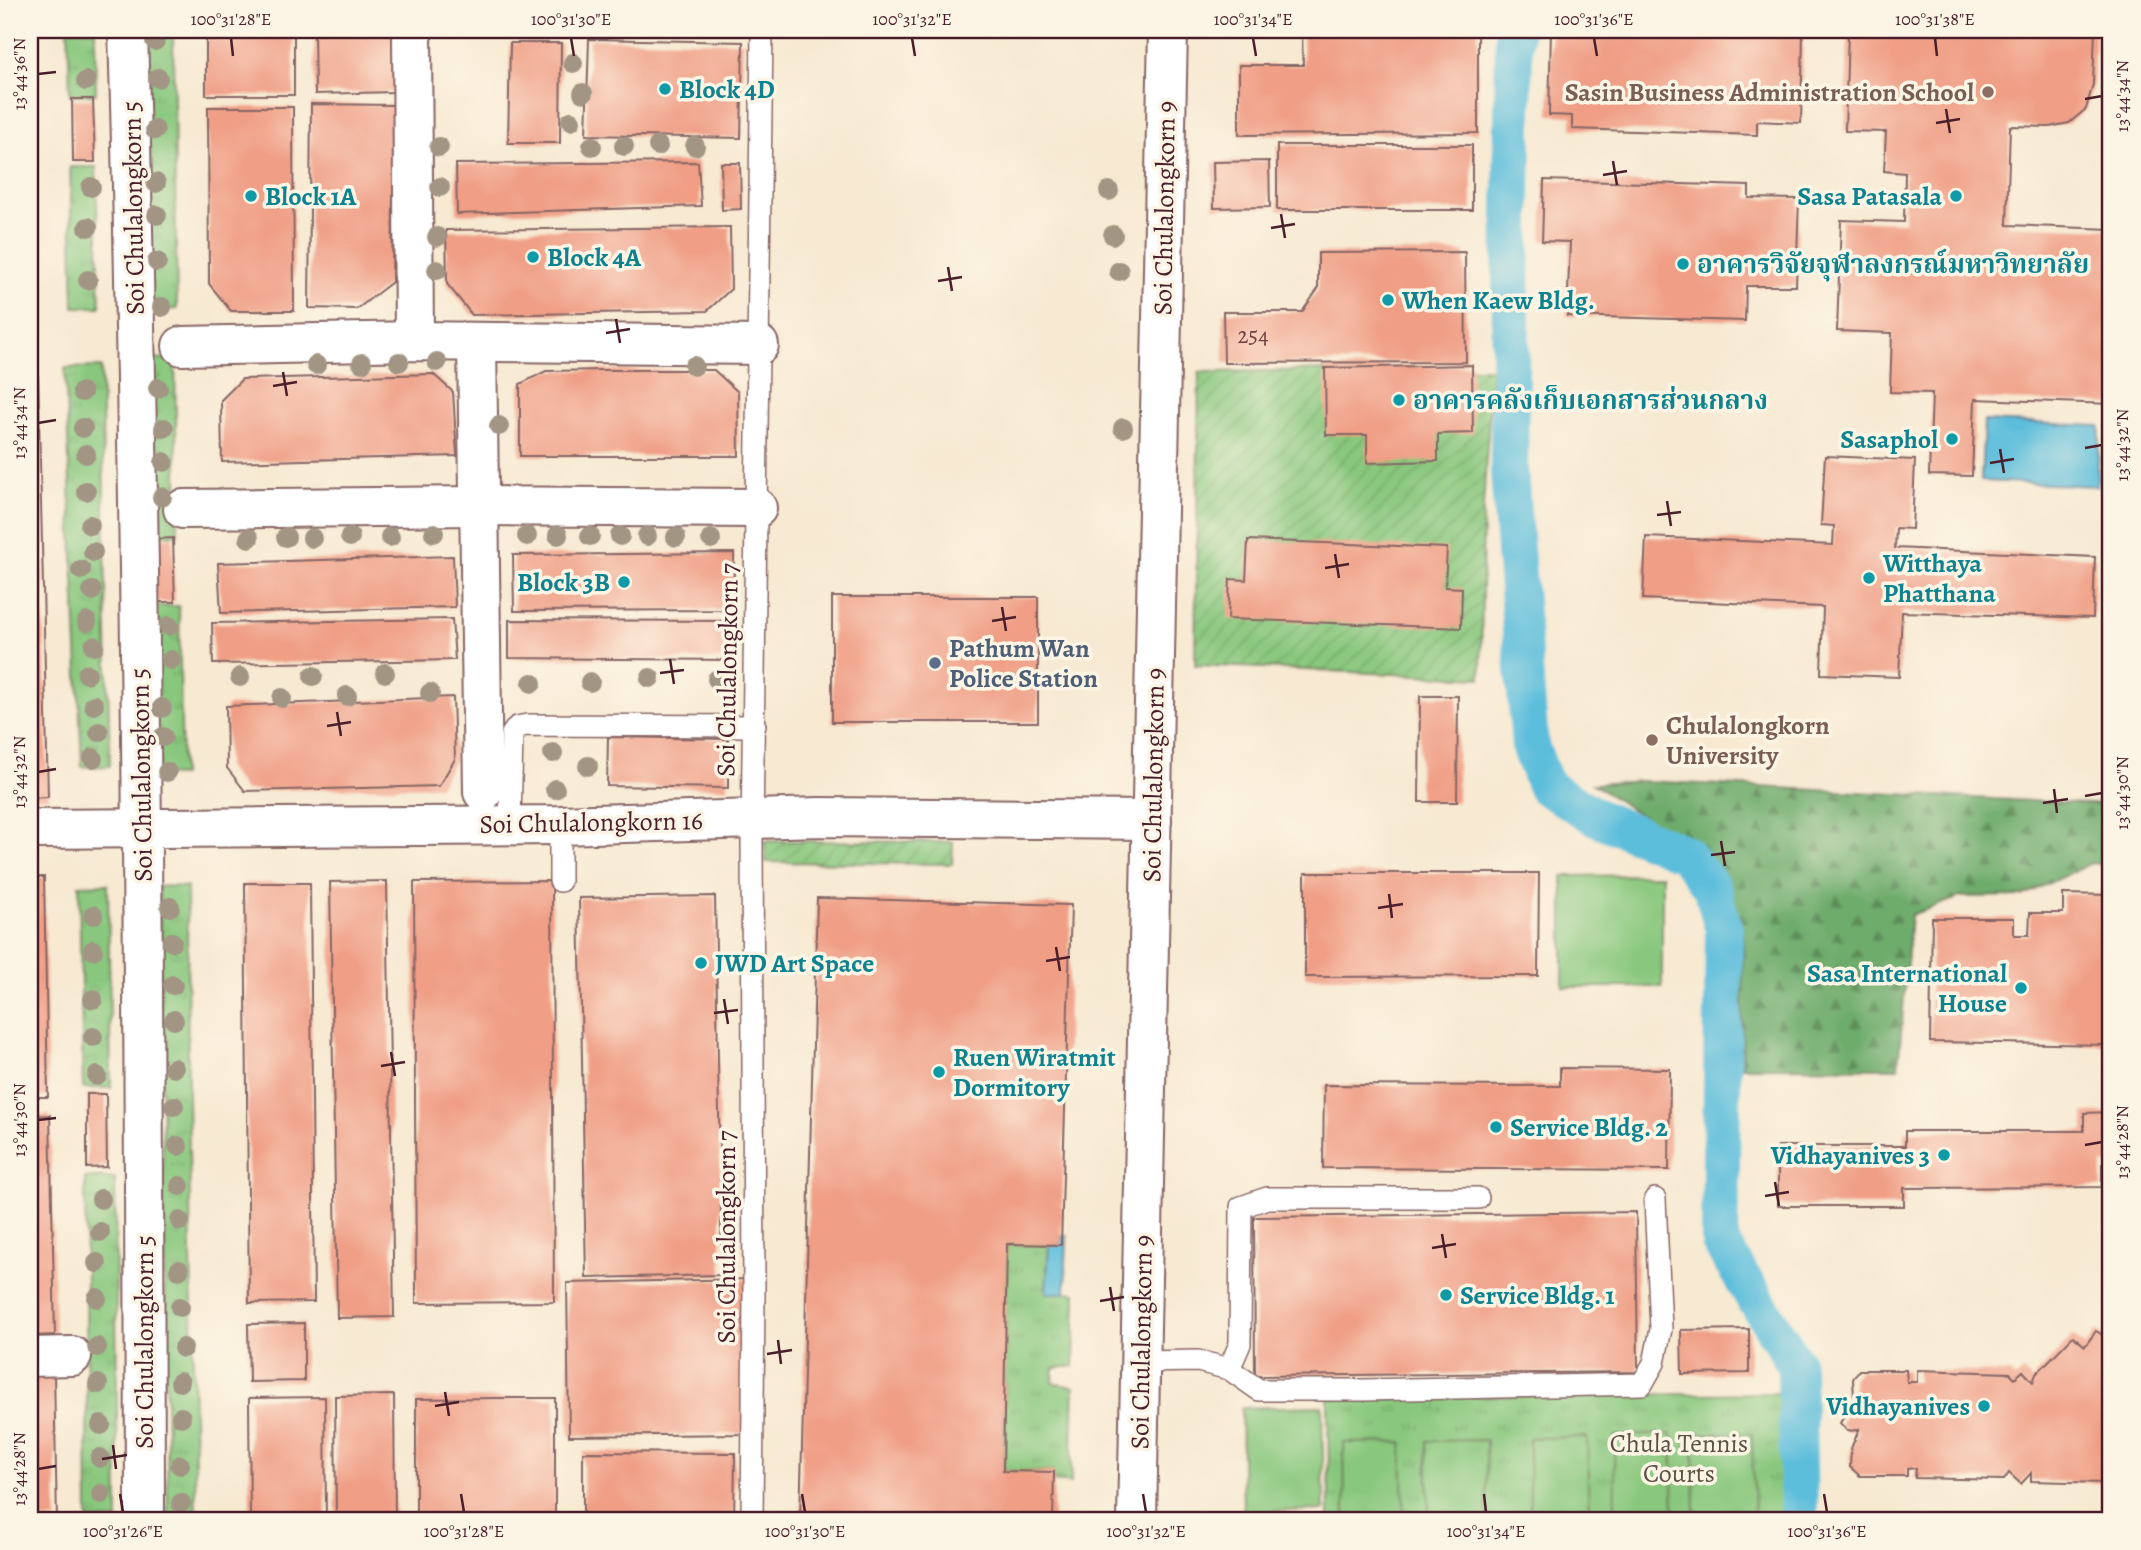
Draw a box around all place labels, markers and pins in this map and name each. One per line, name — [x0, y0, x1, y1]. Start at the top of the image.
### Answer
place label: Block 4D — [679, 72, 775, 107]
place label: Sasin Business Administration School — [1565, 75, 1974, 110]
marker: Block 4D — [657, 81, 673, 97]
marker: Sasin Business Administration School — [1980, 84, 1996, 100]
place label: Block 1A — [265, 179, 357, 214]
place label: Sasa Patasala — [1797, 179, 1942, 214]
marker: Block 1A — [243, 188, 259, 204]
marker: Sasa Patasala — [1948, 188, 1964, 204]
place label: Block 4A — [547, 240, 642, 275]
place label: อาคารวิจัยจุฬาลงกรณ์มหาวิทยาลัย — [1697, 247, 2089, 282]
marker: Block 4A — [525, 249, 541, 265]
marker: อาคารวิจัยจุฬาลงกรณ์มหาวิทยาลัย — [1675, 256, 1691, 272]
place label: When Kaew Bldg. — [1401, 283, 1595, 318]
marker: When Kaew Bldg. — [1380, 292, 1396, 308]
place label: อาคารคลังเก็บเอกสารส่วนกลาง — [1413, 383, 1768, 418]
marker: อาคารคลังเก็บเอกสารส่วนกลาง — [1391, 392, 1407, 408]
place label: Sasaphol — [1840, 422, 1938, 457]
marker: Sasaphol — [1944, 431, 1960, 447]
place label: Witthaya Phatthana — [1882, 546, 1996, 611]
place label: Block 3B — [517, 565, 610, 600]
marker: Witthaya Phatthana — [1861, 570, 1877, 586]
marker: Block 3B — [616, 574, 632, 590]
place label: Pathum Wan Police Station — [949, 631, 1098, 696]
marker: Pathum Wan Police Station — [927, 655, 943, 671]
place label: Chulalongkorn University — [1666, 708, 1830, 773]
marker: Chulalongkorn University — [1644, 732, 1660, 748]
place label: JWD Art Space — [715, 946, 874, 981]
marker: JWD Art Space — [693, 955, 709, 971]
place label: Sasa International House — [1807, 956, 2007, 1021]
marker: Sasa International House — [2013, 980, 2029, 996]
place label: Ruen Wiratmit Dormitory — [953, 1040, 1116, 1105]
marker: Ruen Wiratmit Dormitory — [931, 1064, 947, 1080]
place label: Service Bldg. 2 — [1510, 1110, 1668, 1145]
marker: Service Bldg. 2 — [1488, 1119, 1504, 1135]
place label: Vidhayanives 3 — [1770, 1138, 1930, 1173]
marker: Vidhayanives 3 — [1936, 1147, 1952, 1163]
place label: Service Bldg. 1 — [1460, 1278, 1615, 1313]
marker: Service Bldg. 1 — [1438, 1287, 1454, 1303]
place label: Vidhayanives — [1825, 1389, 1970, 1424]
marker: Vidhayanives — [1976, 1398, 1992, 1414]

